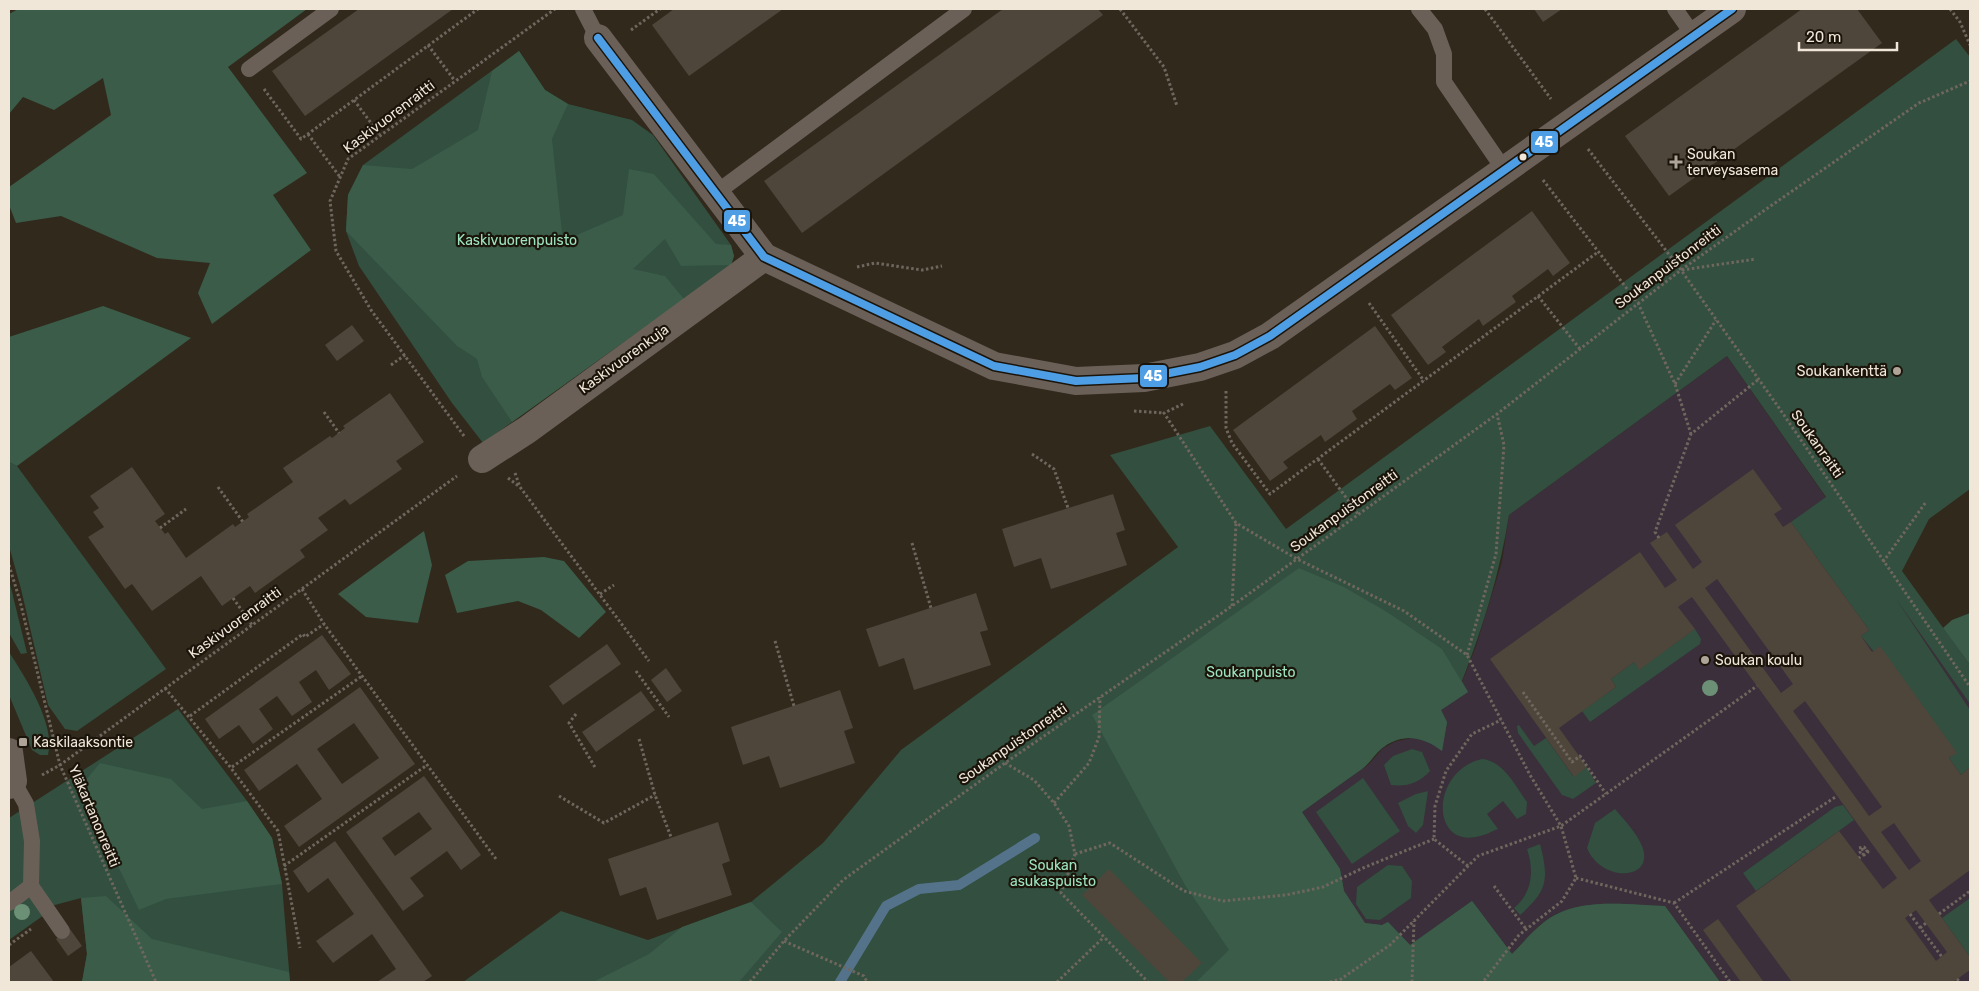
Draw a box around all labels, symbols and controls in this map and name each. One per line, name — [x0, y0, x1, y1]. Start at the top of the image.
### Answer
scale bar — [1799, 20, 1896, 52]
text: 20 m — [1806, 28, 1841, 46]
street label: Kaskivuorenraitti — [340, 77, 438, 157]
line badge: 45 — [1530, 130, 1559, 154]
text: 45 — [1535, 134, 1553, 151]
place label: Soukan terveysasema — [1687, 146, 1778, 179]
unlabelled marker — [1518, 152, 1528, 162]
marker: Soukan terveysasema — [1669, 155, 1683, 169]
line badge: 45 — [723, 209, 751, 233]
text: 45 — [728, 213, 746, 230]
street label: Soukanpuistonreitti — [1612, 222, 1724, 312]
park label: Kaskivuorenpuisto — [457, 232, 577, 249]
street label: Kaskivuorenkuja — [576, 321, 672, 397]
place label: Soukankenttä — [1797, 363, 1887, 380]
line badge: 45 — [1139, 364, 1168, 388]
marker: Soukankenttä — [1891, 365, 1903, 377]
text: 45 — [1144, 368, 1162, 385]
street label: Soukanraitti — [1787, 407, 1847, 481]
street label: Soukanpuistonreitti — [1287, 466, 1401, 556]
street label: Kaskivuorenraitti — [185, 584, 285, 662]
place label: Soukan koulu — [1715, 652, 1802, 669]
marker: Soukan koulu — [1699, 654, 1711, 666]
park label: Soukanpuisto — [1206, 664, 1296, 681]
street label: Soukanpuistonreitti — [955, 700, 1071, 788]
place label: Kaskilaaksontie — [33, 734, 133, 751]
marker: Kaskilaaksontie — [17, 736, 29, 748]
street label: Yläkartanonreitti — [65, 762, 123, 870]
park label: Soukan asukaspuisto — [1010, 857, 1096, 890]

